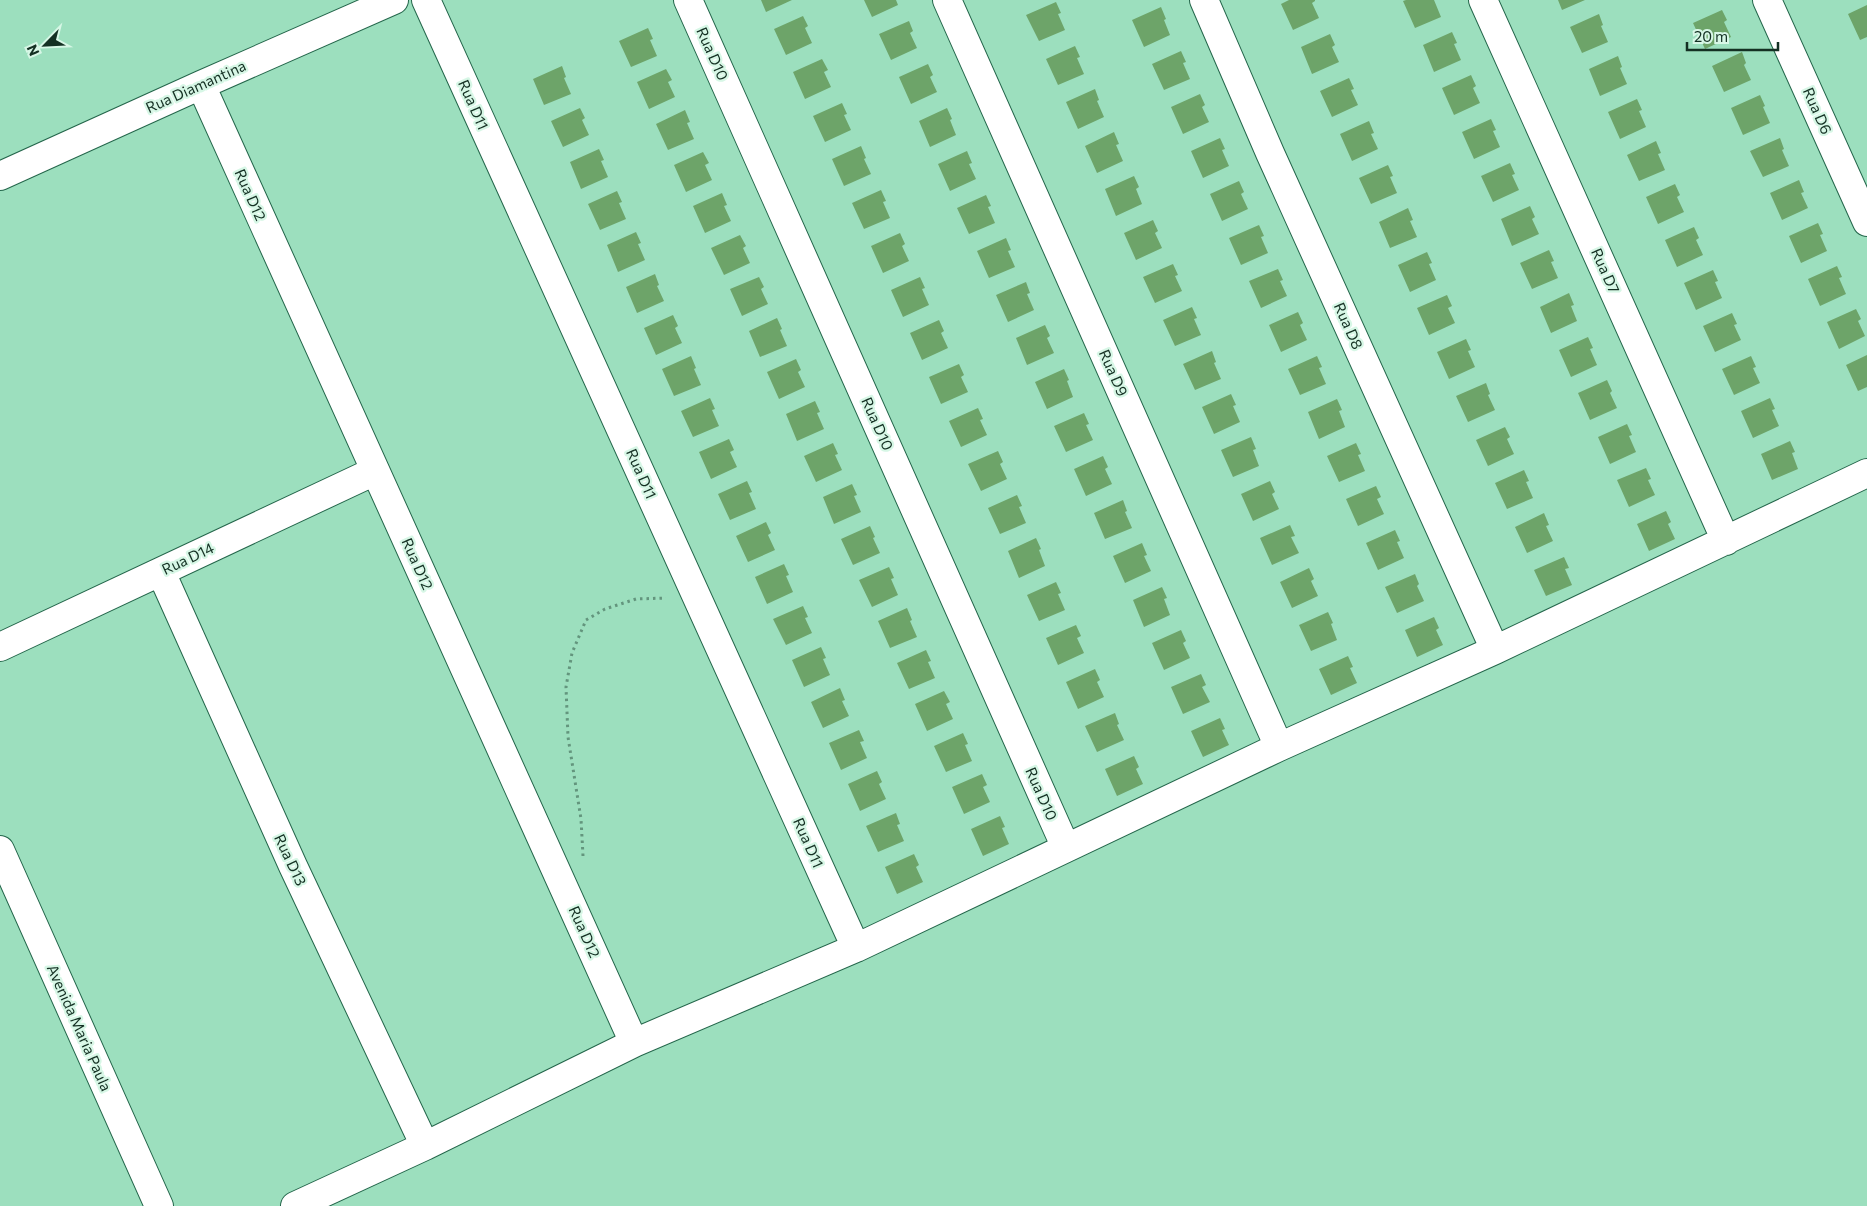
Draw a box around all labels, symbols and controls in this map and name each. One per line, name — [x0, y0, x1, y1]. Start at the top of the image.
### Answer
north arrow — [20, 20, 70, 70]
scale bar — [1687, 20, 1778, 52]
street label: Rua D10 — [693, 24, 733, 83]
text: 20 m — [1694, 27, 1728, 45]
text: N — [23, 42, 43, 59]
street label: Rua Diamantina — [143, 56, 248, 116]
street label: Rua D11 — [455, 77, 493, 132]
street label: Rua D6 — [1800, 84, 1836, 137]
street label: Rua D12 — [232, 166, 270, 223]
street label: Rua D7 — [1588, 245, 1624, 296]
street label: Rua D8 — [1331, 299, 1367, 352]
street label: Rua D9 — [1096, 346, 1132, 399]
street label: Rua D10 — [858, 394, 898, 453]
street label: Rua D11 — [623, 446, 661, 501]
street label: Rua D12 — [399, 535, 437, 592]
street label: Rua D14 — [159, 538, 217, 578]
street label: Rua D10 — [1022, 764, 1062, 823]
street label: Rua D11 — [790, 815, 828, 870]
street label: Rua D13 — [271, 831, 311, 888]
street label: Rua D12 — [566, 903, 604, 960]
street label: Avenida Maria Paula — [44, 961, 116, 1094]

